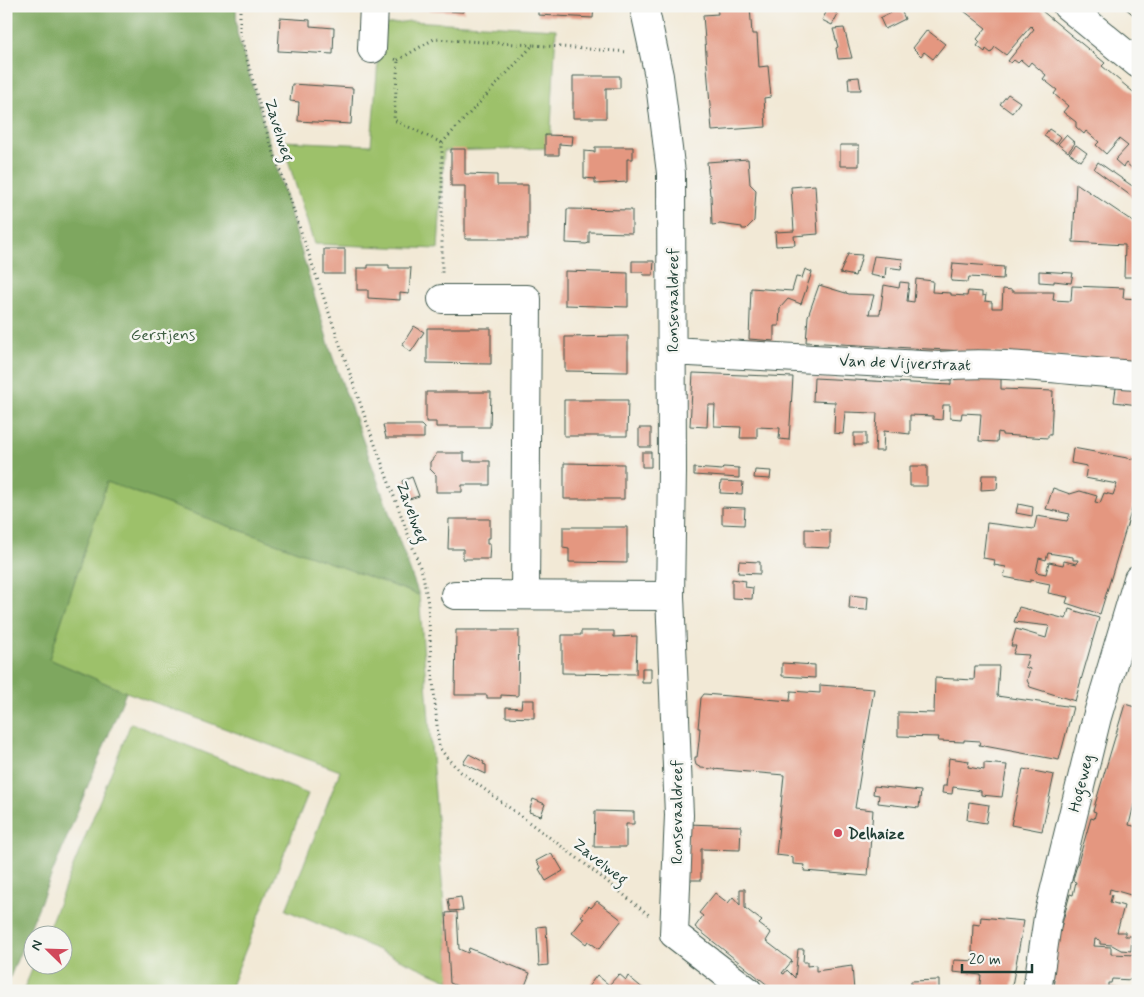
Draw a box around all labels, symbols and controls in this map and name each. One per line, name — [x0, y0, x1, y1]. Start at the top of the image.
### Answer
street label: Zavelweg — [258, 96, 298, 165]
street label: Ronsevaaldreef — [663, 248, 684, 352]
park label: Gerstjens — [131, 325, 195, 346]
street label: Van de Vijverstraat — [839, 351, 971, 376]
street label: Zavelweg — [390, 479, 433, 547]
street label: Hogeweg — [1064, 752, 1100, 815]
street label: Ronsevaaldreef — [667, 760, 688, 864]
place label: Delhaize — [848, 824, 905, 845]
marker: Delhaize — [832, 827, 844, 839]
street label: Zavelweg — [568, 834, 632, 891]
north arrow — [22, 924, 72, 974]
text: N — [27, 938, 47, 953]
scale bar — [962, 942, 1032, 974]
text: 20 m — [969, 950, 1001, 970]

